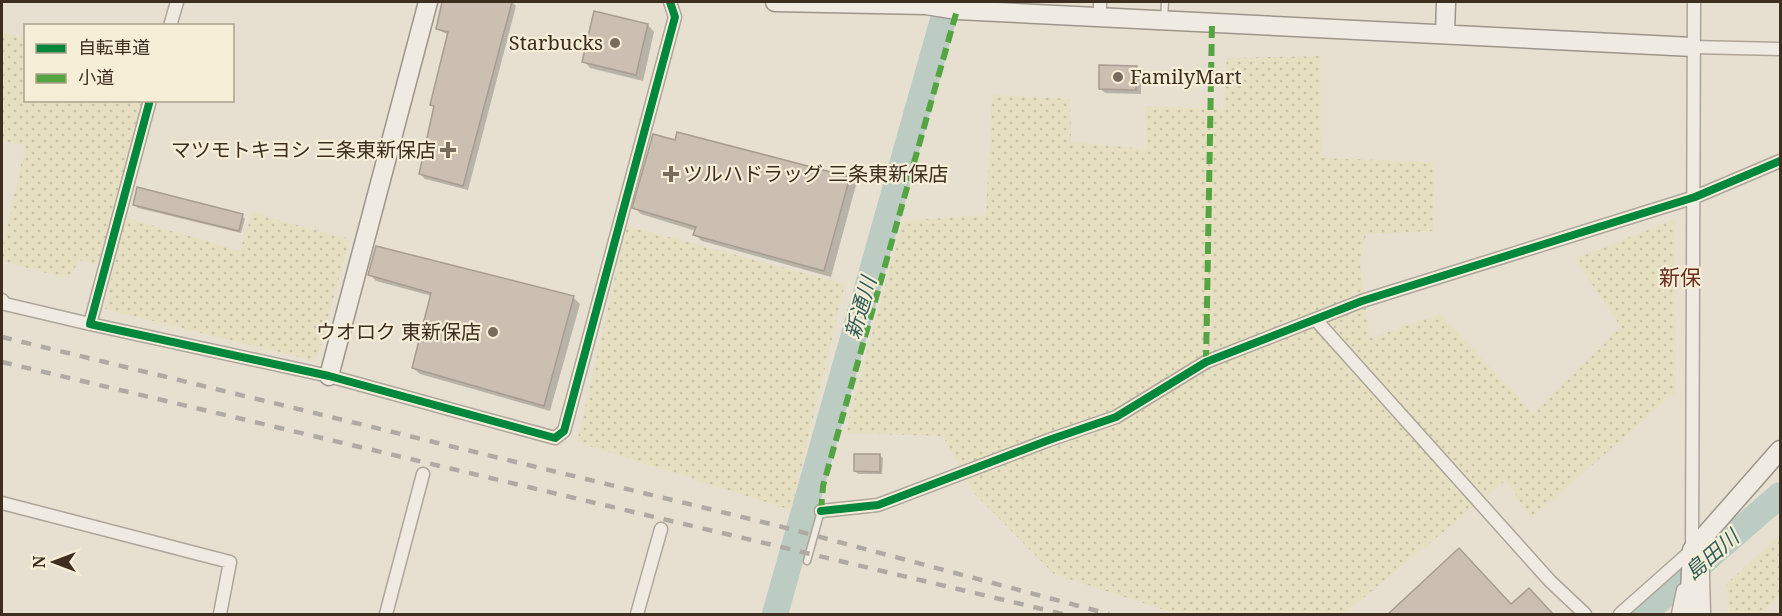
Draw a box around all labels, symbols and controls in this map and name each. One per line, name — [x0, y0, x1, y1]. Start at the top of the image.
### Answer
legend — [24, 24, 234, 102]
place label: Starbucks — [509, 29, 603, 56]
text: 自転車道 — [78, 35, 150, 59]
marker: Starbucks — [608, 36, 622, 50]
place label: FamilyMart — [1130, 63, 1242, 90]
text: 小道 — [78, 65, 114, 89]
marker: FamilyMart — [1111, 70, 1125, 84]
place label: マツモトキヨシ 三条東新保店 — [171, 136, 436, 163]
marker: マツモトキヨシ 三条東新保店 — [441, 143, 455, 157]
place label: ツルハドラッグ 三条東新保店 — [683, 160, 948, 187]
marker: ツルハドラッグ 三条東新保店 — [664, 167, 678, 181]
district label: 新保 — [1659, 263, 1701, 291]
water label: 新通川 — [838, 272, 883, 342]
place label: ウオロク 東新保店 — [316, 318, 481, 345]
marker: ウオロク 東新保店 — [486, 325, 500, 339]
water label: 島田川 — [1678, 522, 1746, 585]
north arrow — [24, 532, 84, 592]
text: N — [28, 555, 50, 568]

